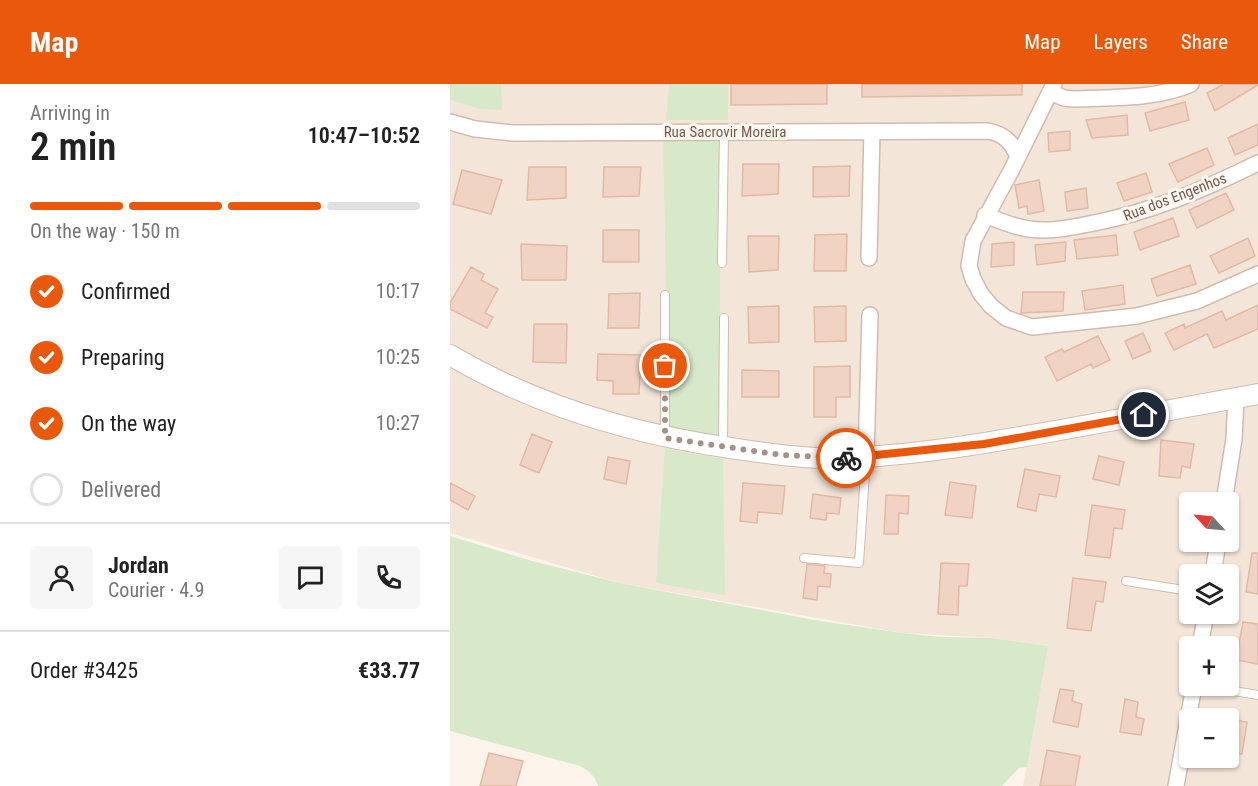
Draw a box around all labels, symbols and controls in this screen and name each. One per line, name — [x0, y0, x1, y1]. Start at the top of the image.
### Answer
text: Map — [30, 26, 78, 59]
text: Map — [1024, 30, 1061, 54]
text: Layers — [1094, 30, 1148, 54]
text: Share — [1181, 30, 1228, 54]
text: Arriving in — [30, 101, 110, 125]
text: 10:47–10:52 — [308, 123, 420, 148]
street label: Rua Sacrovir Moreira — [664, 123, 786, 141]
text: 2 min — [30, 124, 116, 170]
street label: Rua dos Engenhos — [1121, 169, 1229, 225]
text: On the way · 150 m — [30, 219, 180, 243]
icon: check — [30, 275, 63, 308]
text: Confirmed — [81, 279, 170, 304]
text: 10:17 — [376, 279, 420, 303]
pin — [639, 340, 690, 391]
icon: check — [30, 341, 63, 374]
text: Preparing — [81, 345, 165, 370]
text: 10:25 — [376, 345, 420, 369]
icon: bag — [648, 349, 681, 382]
pin — [1118, 389, 1169, 440]
icon: home — [1127, 398, 1160, 431]
icon: check — [30, 407, 63, 440]
text: On the way — [81, 411, 176, 436]
text: 10:27 — [376, 411, 420, 435]
courier — [816, 428, 876, 488]
icon: bike — [830, 442, 863, 475]
text: Delivered — [81, 477, 161, 502]
north arrow — [1179, 492, 1239, 552]
map controls — [1179, 492, 1239, 768]
button: person — [30, 546, 93, 609]
button: chat — [279, 546, 342, 609]
button: phone — [357, 546, 420, 609]
text: Jordan — [108, 553, 169, 578]
button: layers — [1179, 564, 1239, 624]
text: Courier · 4.9 — [108, 578, 204, 602]
button: + — [1179, 636, 1239, 696]
text: Order #3425 — [30, 658, 138, 683]
text: €33.77 — [358, 658, 420, 683]
button: − — [1179, 708, 1239, 768]

